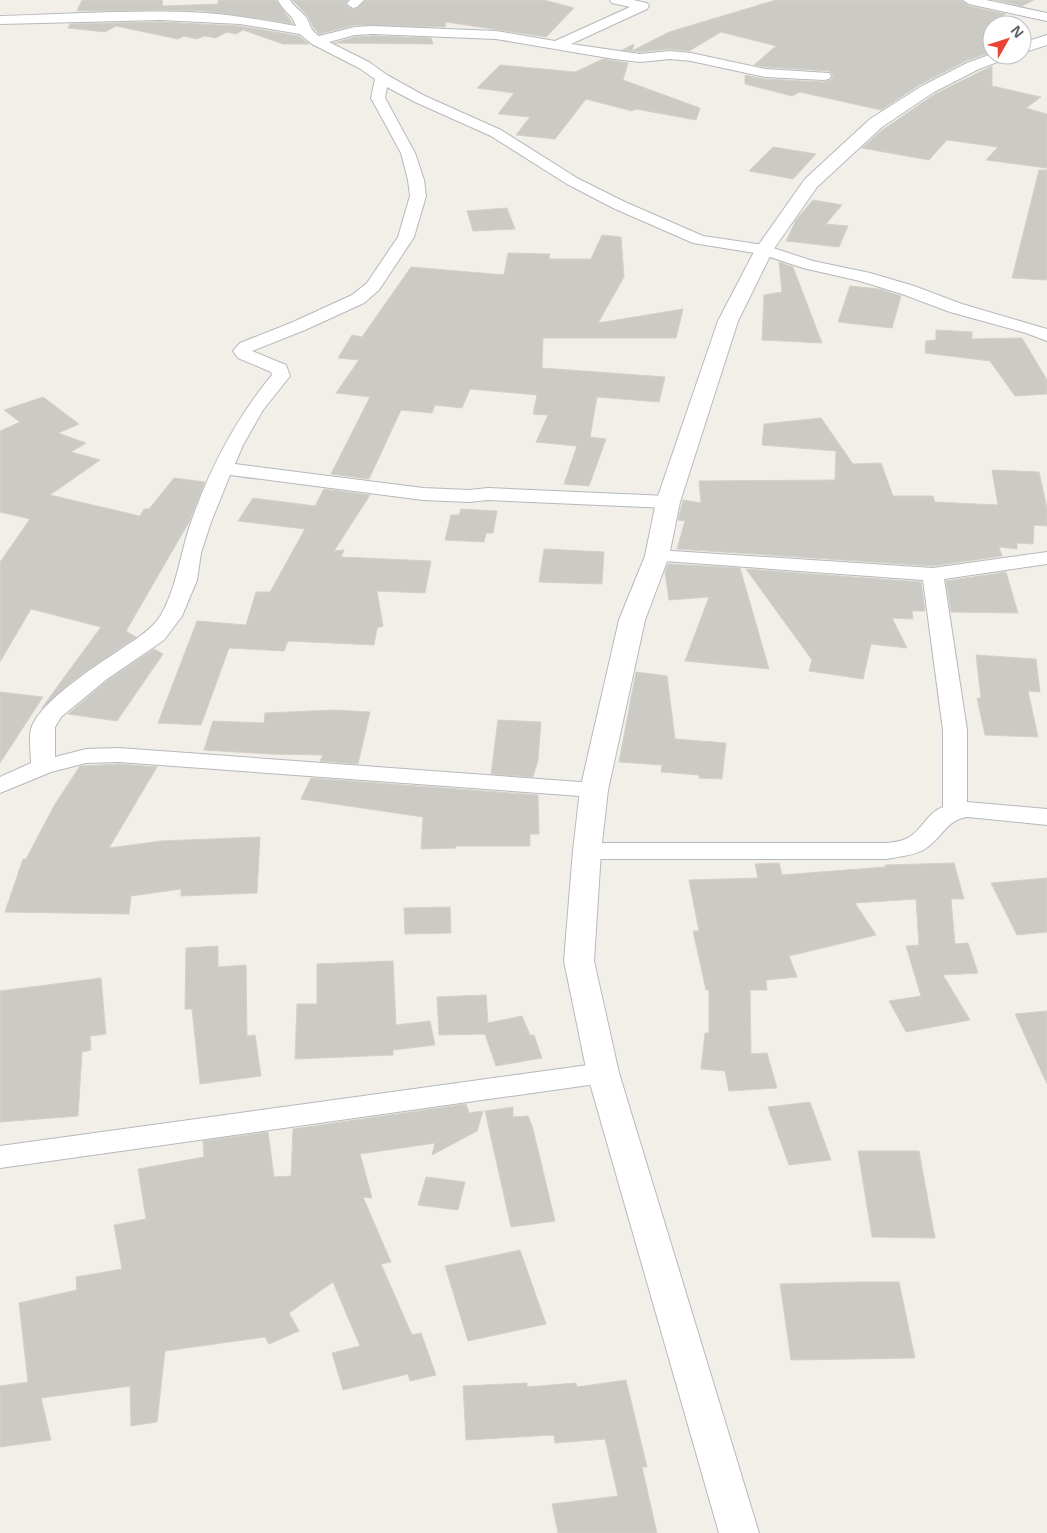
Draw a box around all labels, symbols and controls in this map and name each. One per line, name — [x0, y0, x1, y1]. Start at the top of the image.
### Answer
north arrow — [982, 15, 1032, 65]
text: N — [1007, 21, 1028, 42]

